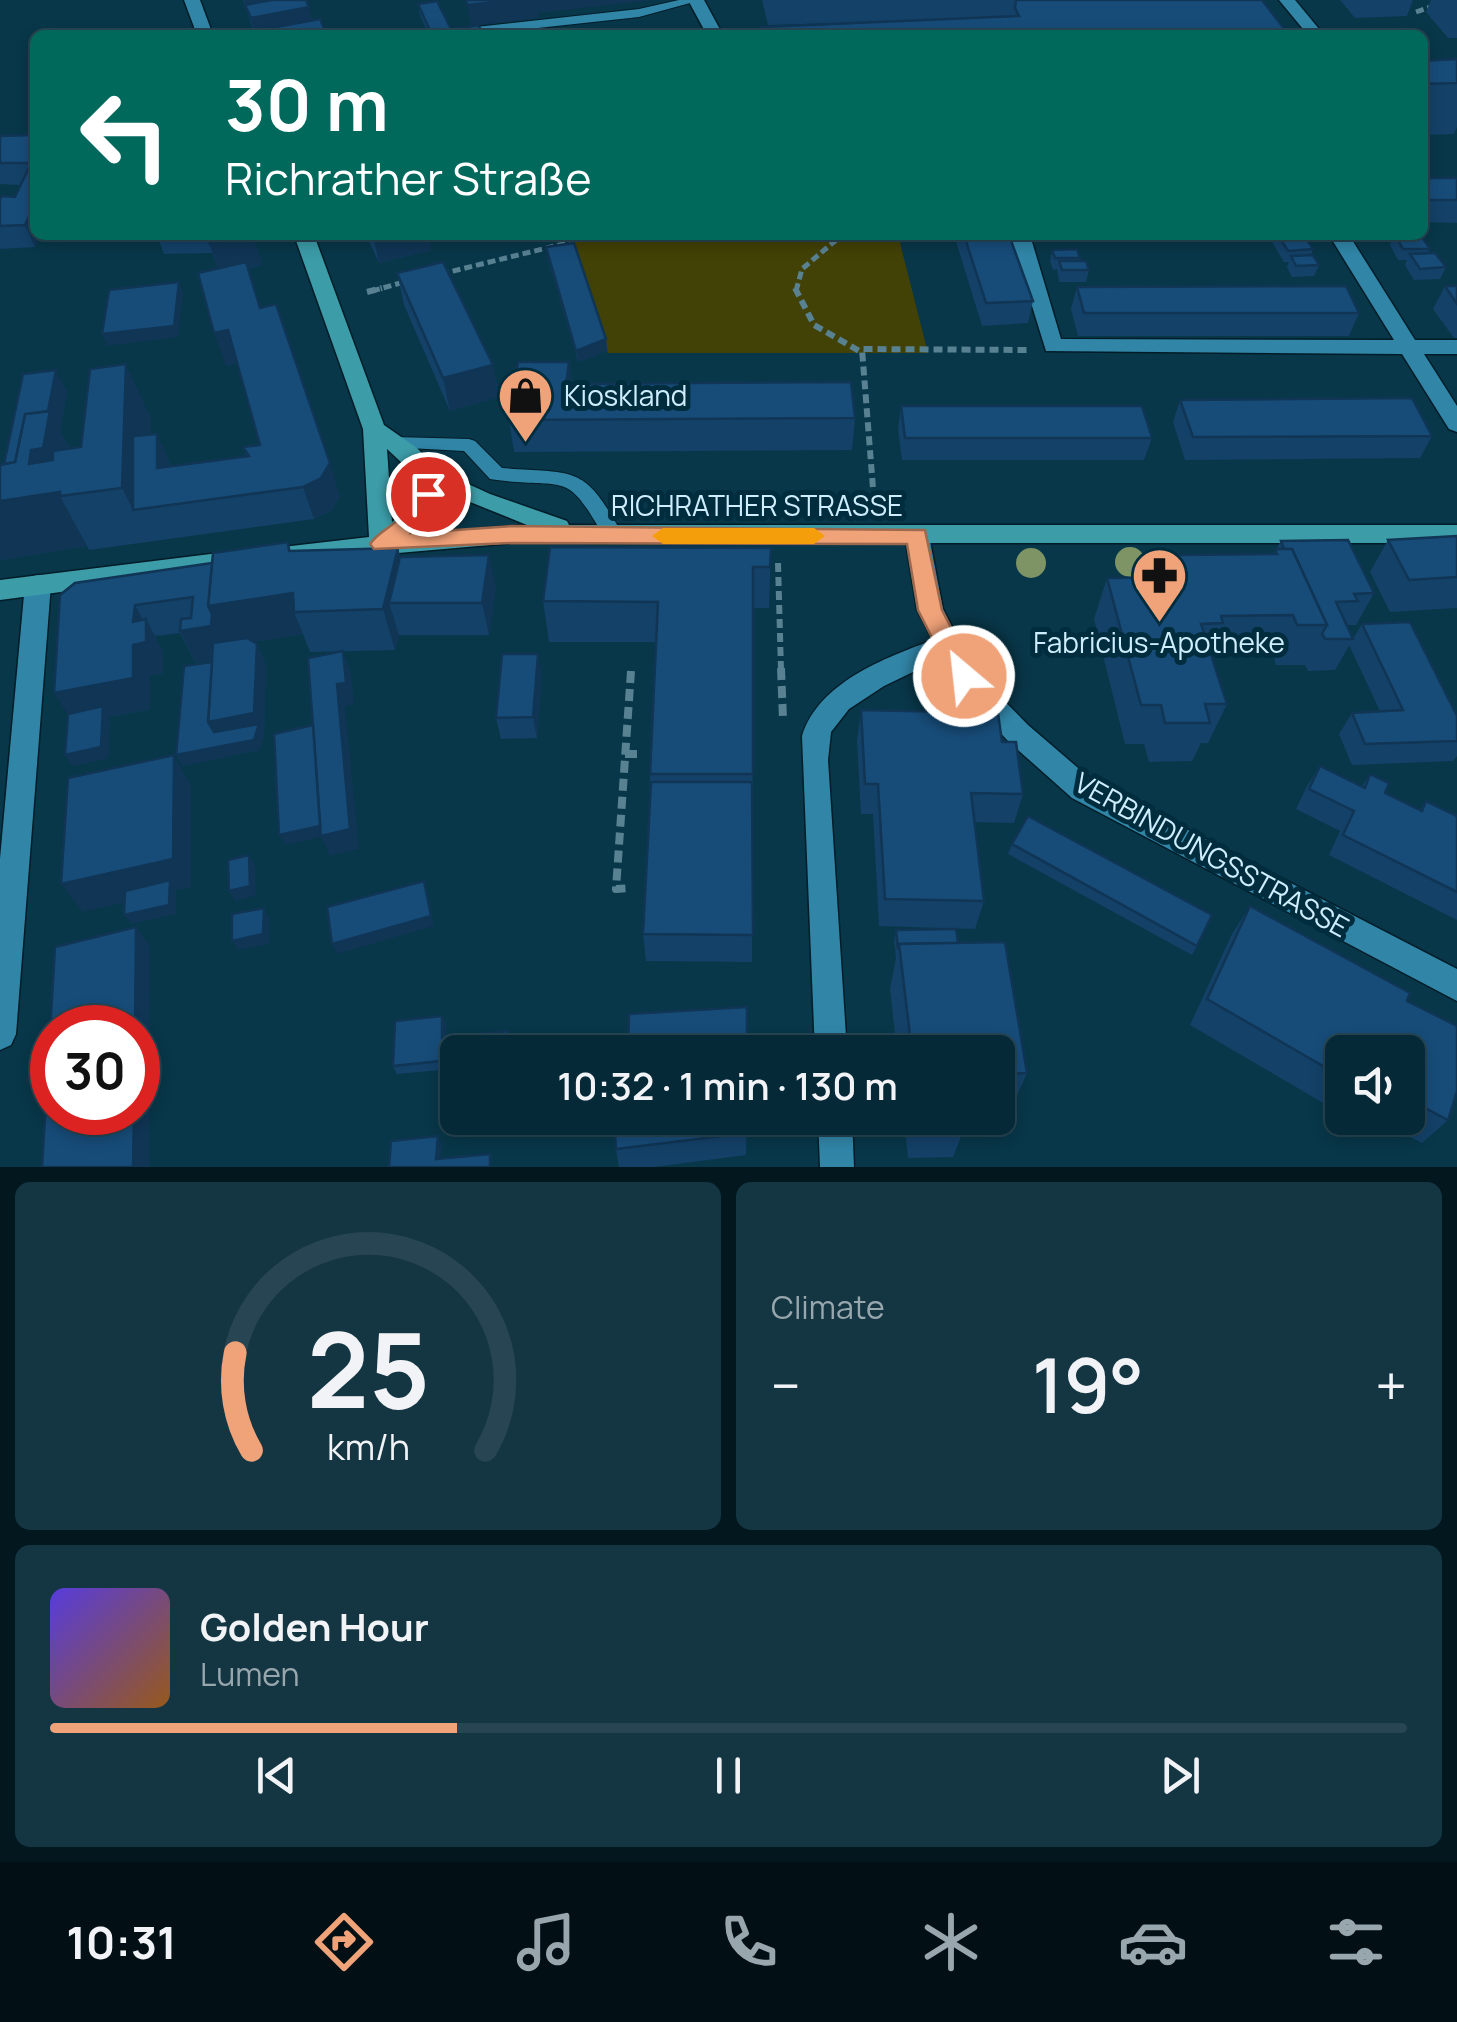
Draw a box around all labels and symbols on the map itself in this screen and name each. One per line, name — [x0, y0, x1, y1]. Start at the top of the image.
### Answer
shop icon: Kioskland — [495, 365, 555, 444]
place label: Kioskland — [564, 376, 687, 414]
pin — [386, 452, 471, 537]
street label: RICHRATHER STRASSE — [611, 486, 903, 524]
pharmacy icon: Fabricius-Apotheke — [1129, 546, 1189, 625]
place label: Fabricius-Apotheke — [1033, 623, 1285, 661]
position arrow — [912, 624, 1016, 728]
street label: VERBINDUNGSSTRASSE — [1068, 763, 1356, 945]
speed limit sign: 30 — [30, 1005, 160, 1135]

